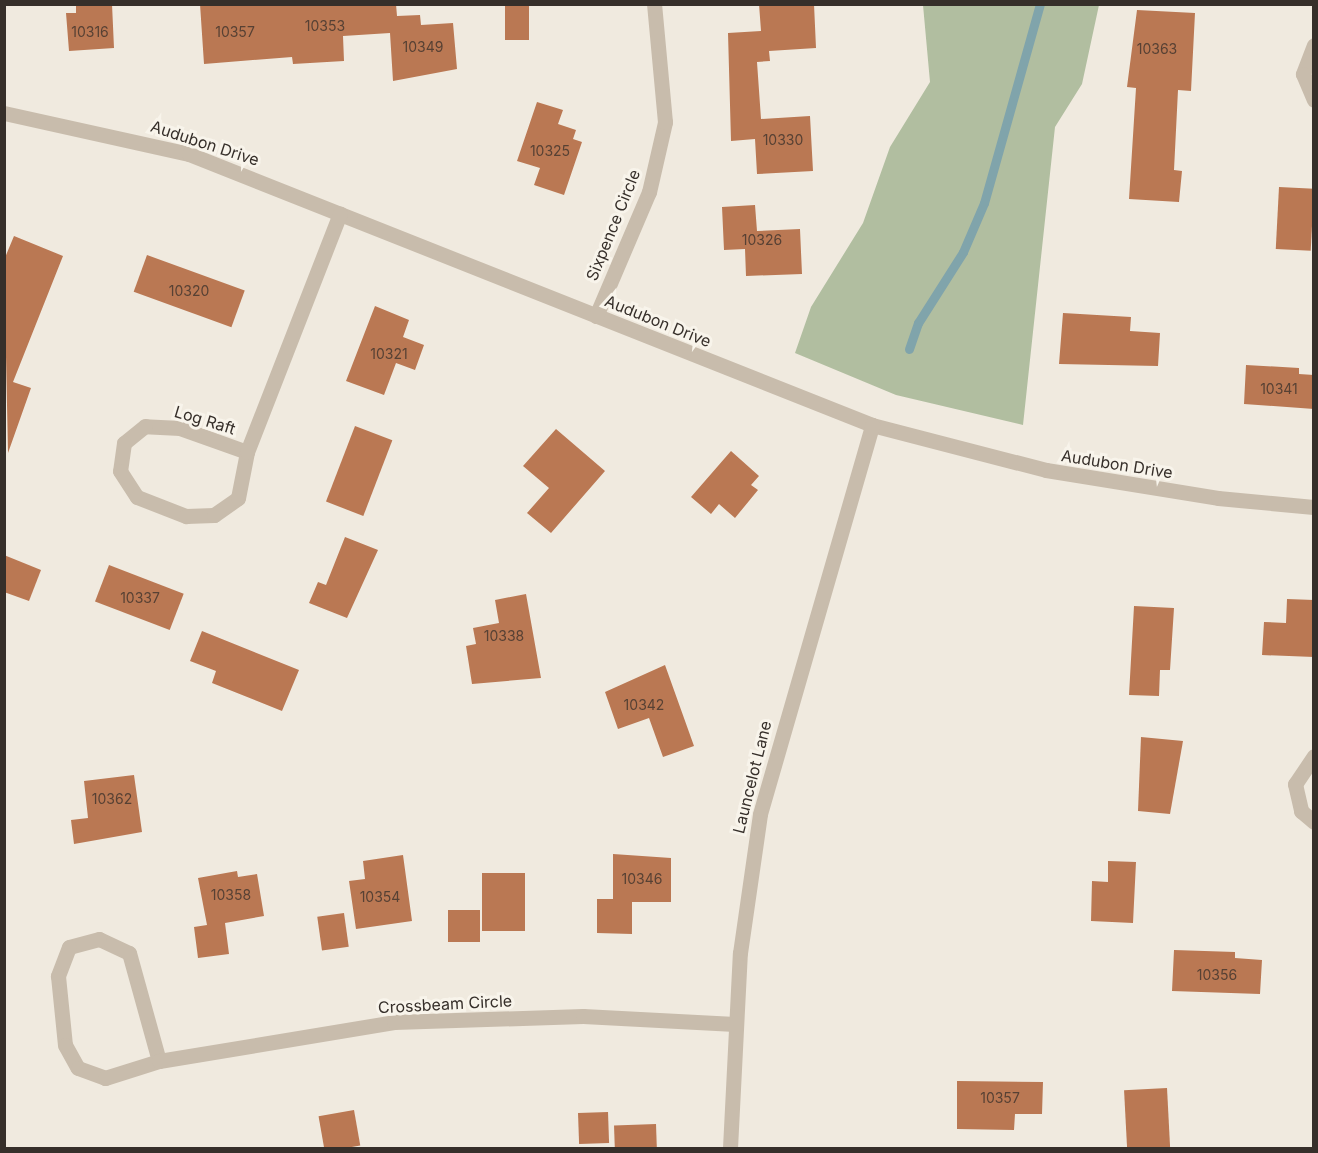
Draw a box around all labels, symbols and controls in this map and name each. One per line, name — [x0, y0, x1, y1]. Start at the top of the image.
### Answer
house number: 10353 — [305, 18, 345, 34]
house number: 10316 — [71, 24, 109, 40]
house number: 10357 — [215, 24, 255, 40]
house number: 10349 — [403, 39, 443, 55]
house number: 10363 — [1137, 41, 1177, 57]
street label: Audubon Drive — [148, 116, 262, 170]
house number: 10330 — [763, 132, 803, 148]
house number: 10325 — [530, 143, 570, 159]
street label: Sixpence Circle — [582, 167, 644, 283]
house number: 10326 — [742, 232, 782, 248]
house number: 10320 — [169, 283, 209, 299]
street label: Audubon Drive — [602, 291, 714, 351]
house number: 10321 — [370, 346, 408, 362]
house number: 10341 — [1260, 381, 1298, 397]
street label: Log Raft — [172, 402, 238, 438]
street label: Audubon Drive — [1060, 446, 1174, 482]
house number: 10337 — [120, 590, 160, 606]
house number: 10338 — [484, 628, 524, 644]
house number: 10342 — [624, 697, 664, 713]
street label: Launcelot Lane — [729, 719, 775, 835]
house number: 10362 — [92, 791, 132, 807]
house number: 10346 — [622, 871, 662, 887]
house number: 10358 — [211, 887, 251, 903]
house number: 10354 — [360, 889, 400, 905]
house number: 10356 — [1197, 967, 1237, 983]
street label: Crossbeam Circle — [377, 991, 513, 1017]
house number: 10357 — [980, 1090, 1020, 1106]

